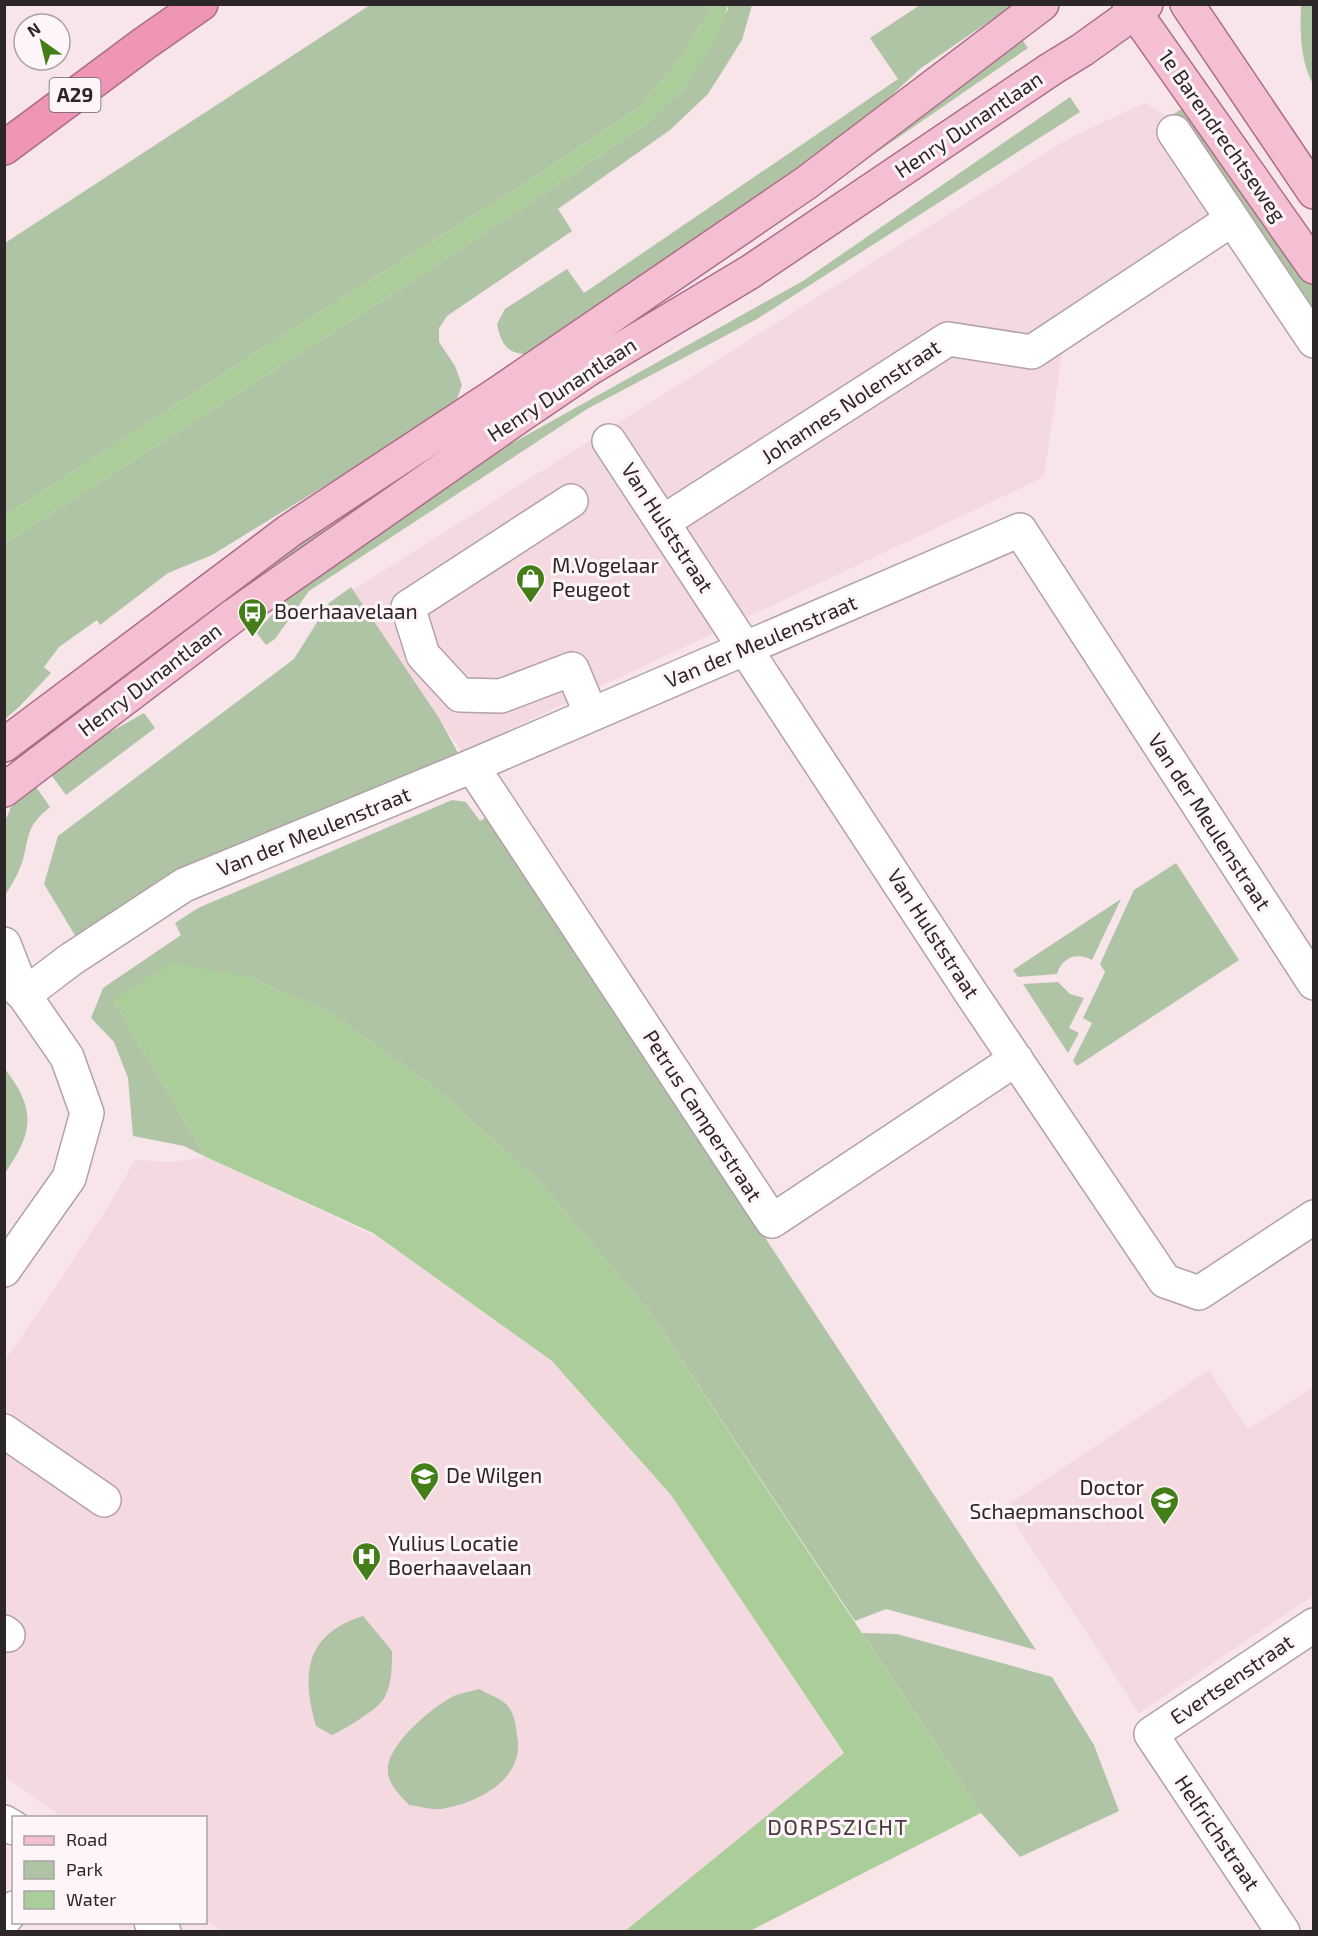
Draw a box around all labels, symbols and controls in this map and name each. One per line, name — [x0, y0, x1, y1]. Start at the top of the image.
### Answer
north arrow — [12, 12, 72, 72]
text: N — [23, 18, 43, 40]
street label: 1e Barendrechtseweg — [1154, 44, 1292, 226]
street label: Henry Dunantlaan — [890, 65, 1047, 182]
road number: A29 — [50, 78, 100, 112]
street label: Henry Dunantlaan — [482, 331, 640, 446]
street label: Johannes Nolenstraat — [756, 333, 944, 468]
street label: Van Hulststraat — [617, 458, 719, 597]
place label: M.Vogelaar Peugeot — [552, 552, 659, 601]
shop icon: M.Vogelaar Peugeot — [515, 562, 547, 604]
street label: Van der Meulenstraat — [661, 589, 860, 692]
bus stop icon: Boerhaavelaan — [237, 596, 269, 638]
place label: Boerhaavelaan — [274, 598, 418, 623]
street label: Henry Dunantlaan — [73, 617, 226, 741]
street label: Van der Meulenstraat — [1144, 728, 1277, 914]
street label: Van der Meulenstraat — [213, 780, 414, 881]
street label: Van Hulststraat — [883, 864, 985, 1003]
street label: Petrus Camperstraat — [639, 1025, 768, 1206]
school or university icon: De Wilgen — [409, 1460, 441, 1502]
place label: De Wilgen — [446, 1462, 542, 1487]
place label: Doctor Schaepmanschool — [969, 1474, 1145, 1523]
school or university icon: Doctor Schaepmanschool — [1149, 1484, 1181, 1526]
place label: Yulius Locatie Boerhaavelaan — [388, 1530, 532, 1579]
hospital icon: Yulius Locatie Boerhaavelaan — [351, 1540, 383, 1582]
street label: Evertsenstraat — [1165, 1628, 1297, 1729]
street label: Helfrichstraat — [1171, 1770, 1266, 1895]
district label: DORPSZICHT — [767, 1813, 909, 1839]
legend — [12, 1816, 207, 1924]
text: Road — [66, 1828, 107, 1850]
text: Park — [66, 1858, 103, 1880]
text: Water — [66, 1888, 116, 1910]

